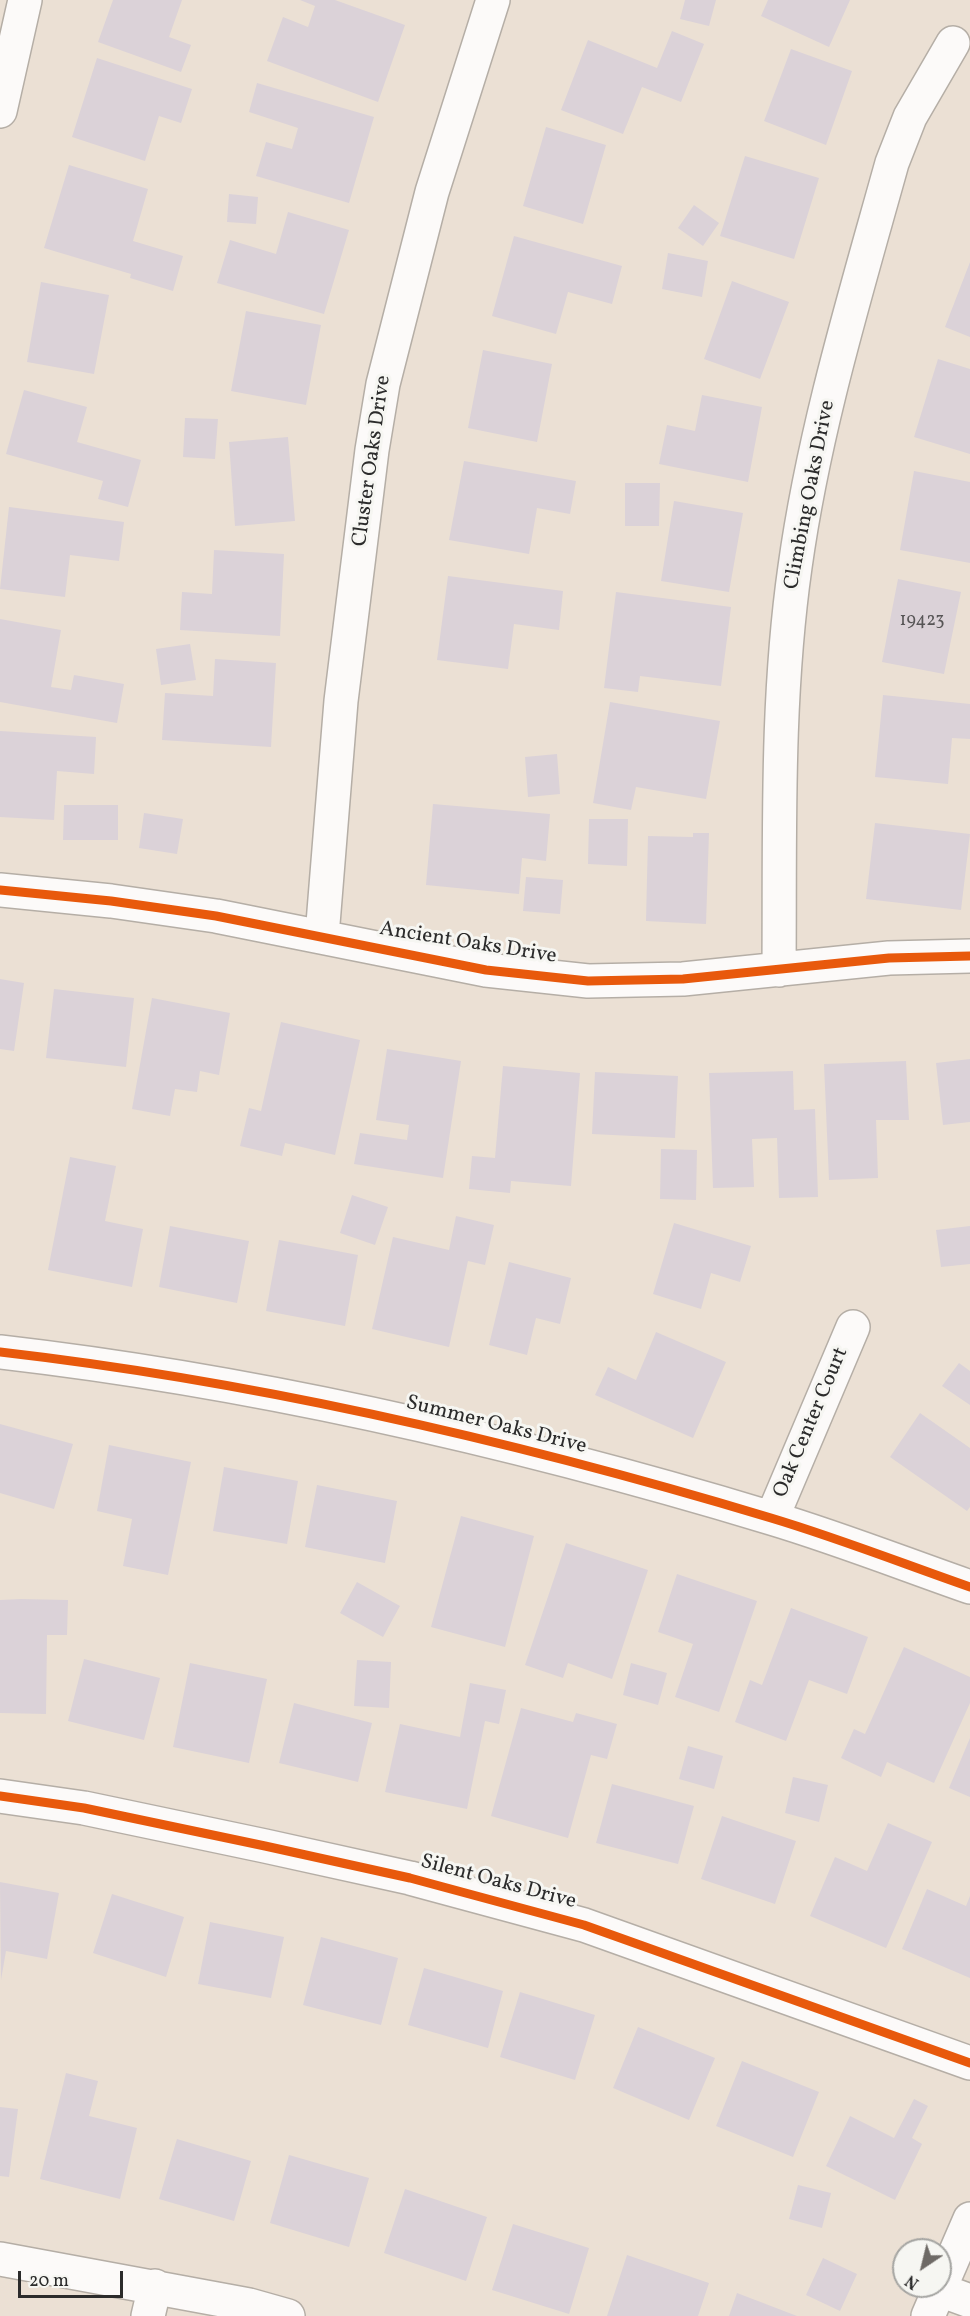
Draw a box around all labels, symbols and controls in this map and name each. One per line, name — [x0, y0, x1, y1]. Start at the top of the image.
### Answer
street label: Cluster Oaks Drive — [349, 374, 397, 548]
street label: Climbing Oaks Drive — [780, 398, 842, 592]
house number: 19423 — [900, 611, 944, 633]
street label: Ancient Oaks Drive — [378, 918, 558, 970]
street label: Oak Center Court — [769, 1344, 855, 1502]
street label: Summer Oaks Drive — [403, 1391, 589, 1461]
street label: Silent Oaks Drive — [417, 1850, 579, 1916]
north arrow — [892, 2238, 952, 2298]
scale bar — [21, 2259, 126, 2297]
text: 20 m — [29, 2269, 69, 2294]
text: N — [902, 2269, 924, 2293]

